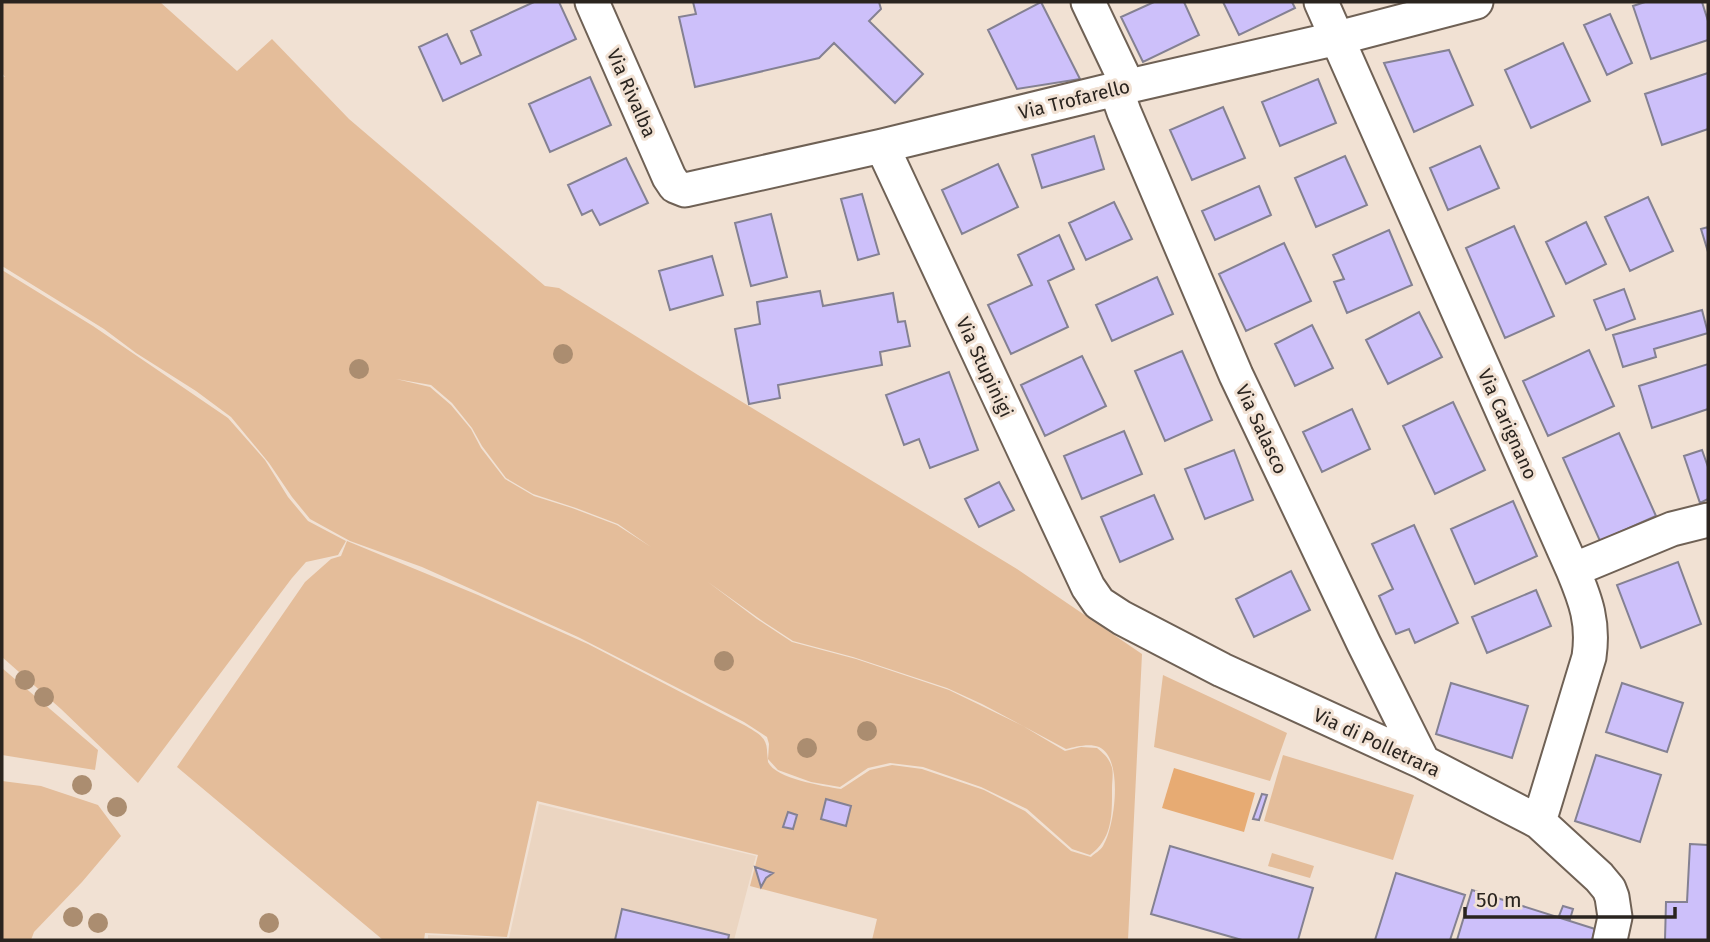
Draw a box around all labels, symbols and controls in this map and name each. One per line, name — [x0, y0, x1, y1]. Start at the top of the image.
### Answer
street label: Via Rivalba — [602, 45, 661, 141]
street label: Via Trofarello — [1016, 75, 1132, 124]
street label: Via Stupinigi — [951, 313, 1018, 421]
street label: Via Carignano — [1473, 365, 1542, 483]
street label: Via Salasco — [1231, 381, 1292, 478]
street label: Via di Polletrara — [1310, 703, 1444, 782]
scale bar — [1465, 876, 1675, 920]
text: 50 m — [1476, 887, 1522, 913]

